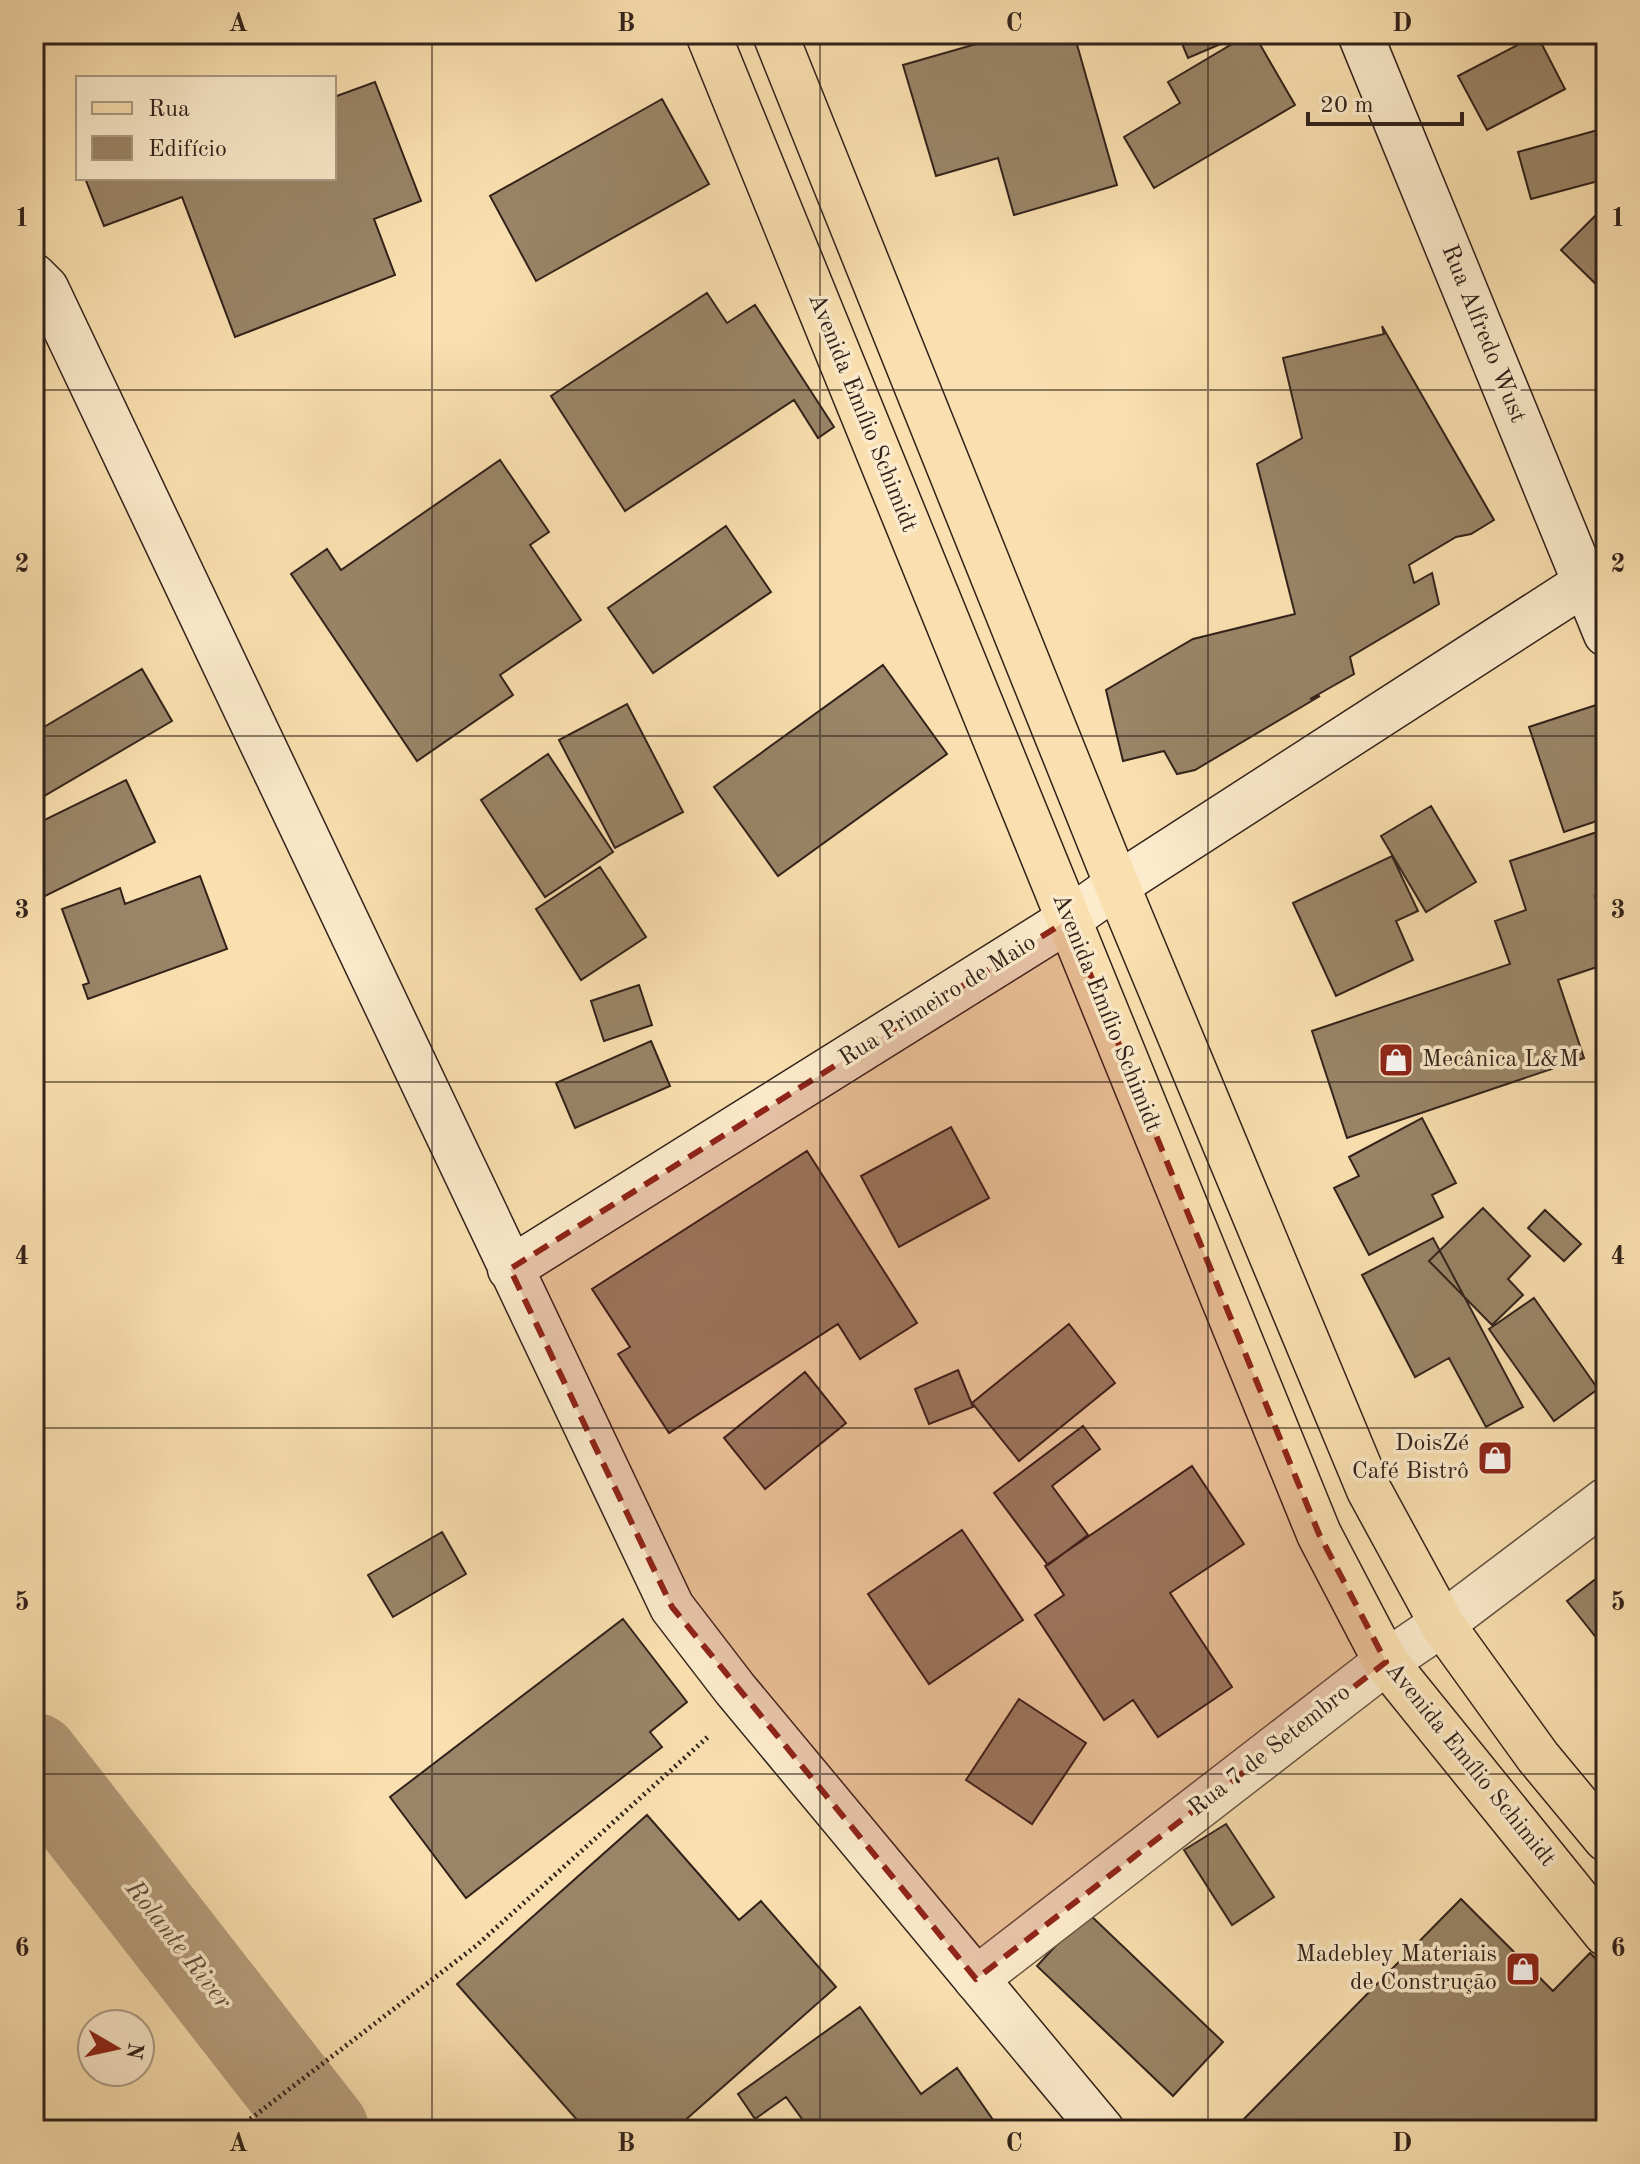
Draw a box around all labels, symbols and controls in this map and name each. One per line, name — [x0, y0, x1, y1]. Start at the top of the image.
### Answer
text: A — [228, 11, 248, 37]
text: B — [617, 11, 635, 37]
text: C — [1005, 11, 1023, 37]
text: D — [1392, 11, 1412, 37]
legend — [76, 76, 336, 180]
scale bar — [1308, 76, 1462, 126]
text: 20 m — [1320, 94, 1374, 118]
text: Rua — [148, 98, 190, 122]
text: Edifício — [148, 138, 227, 162]
text: 1 — [14, 206, 30, 232]
text: 1 — [1610, 206, 1626, 232]
street label: Rua Alfredo Wust — [1436, 242, 1530, 426]
street label: Avenida Emílio Schimidt — [803, 290, 921, 536]
text: 2 — [14, 552, 30, 578]
text: 2 — [1610, 552, 1626, 578]
street label: Avenida Emílio Schimidt — [1047, 890, 1165, 1136]
text: 3 — [14, 898, 30, 924]
text: 3 — [1610, 898, 1626, 924]
street label: Rua Primeiro de Maio — [835, 931, 1041, 1071]
shop icon: Mecânica L&M — [1377, 1041, 1415, 1079]
place label: Mecânica L&M — [1422, 1048, 1579, 1072]
text: 4 — [14, 1244, 30, 1270]
text: 4 — [1610, 1244, 1626, 1270]
place label: DoisZé Café Bistrô — [1352, 1432, 1469, 1484]
shop icon: DoisZé Café Bistrô — [1476, 1439, 1514, 1477]
text: 5 — [14, 1590, 30, 1616]
text: 5 — [1610, 1590, 1626, 1616]
street label: Avenida Emílio Schimidt — [1380, 1658, 1560, 1872]
street label: Rua 7 de Setembro — [1185, 1681, 1355, 1821]
water label: Rolante River — [119, 1875, 236, 2015]
text: 6 — [14, 1936, 30, 1962]
text: 6 — [1610, 1936, 1626, 1962]
place label: Madebley Materiais de Construção — [1296, 1943, 1497, 1995]
shop icon: Madebley Materiais de Construção — [1504, 1950, 1542, 1988]
north arrow — [76, 2008, 156, 2088]
text: N — [122, 2041, 146, 2061]
text: A — [228, 2131, 248, 2157]
text: B — [617, 2131, 635, 2157]
text: C — [1005, 2131, 1023, 2157]
text: D — [1392, 2131, 1412, 2157]

